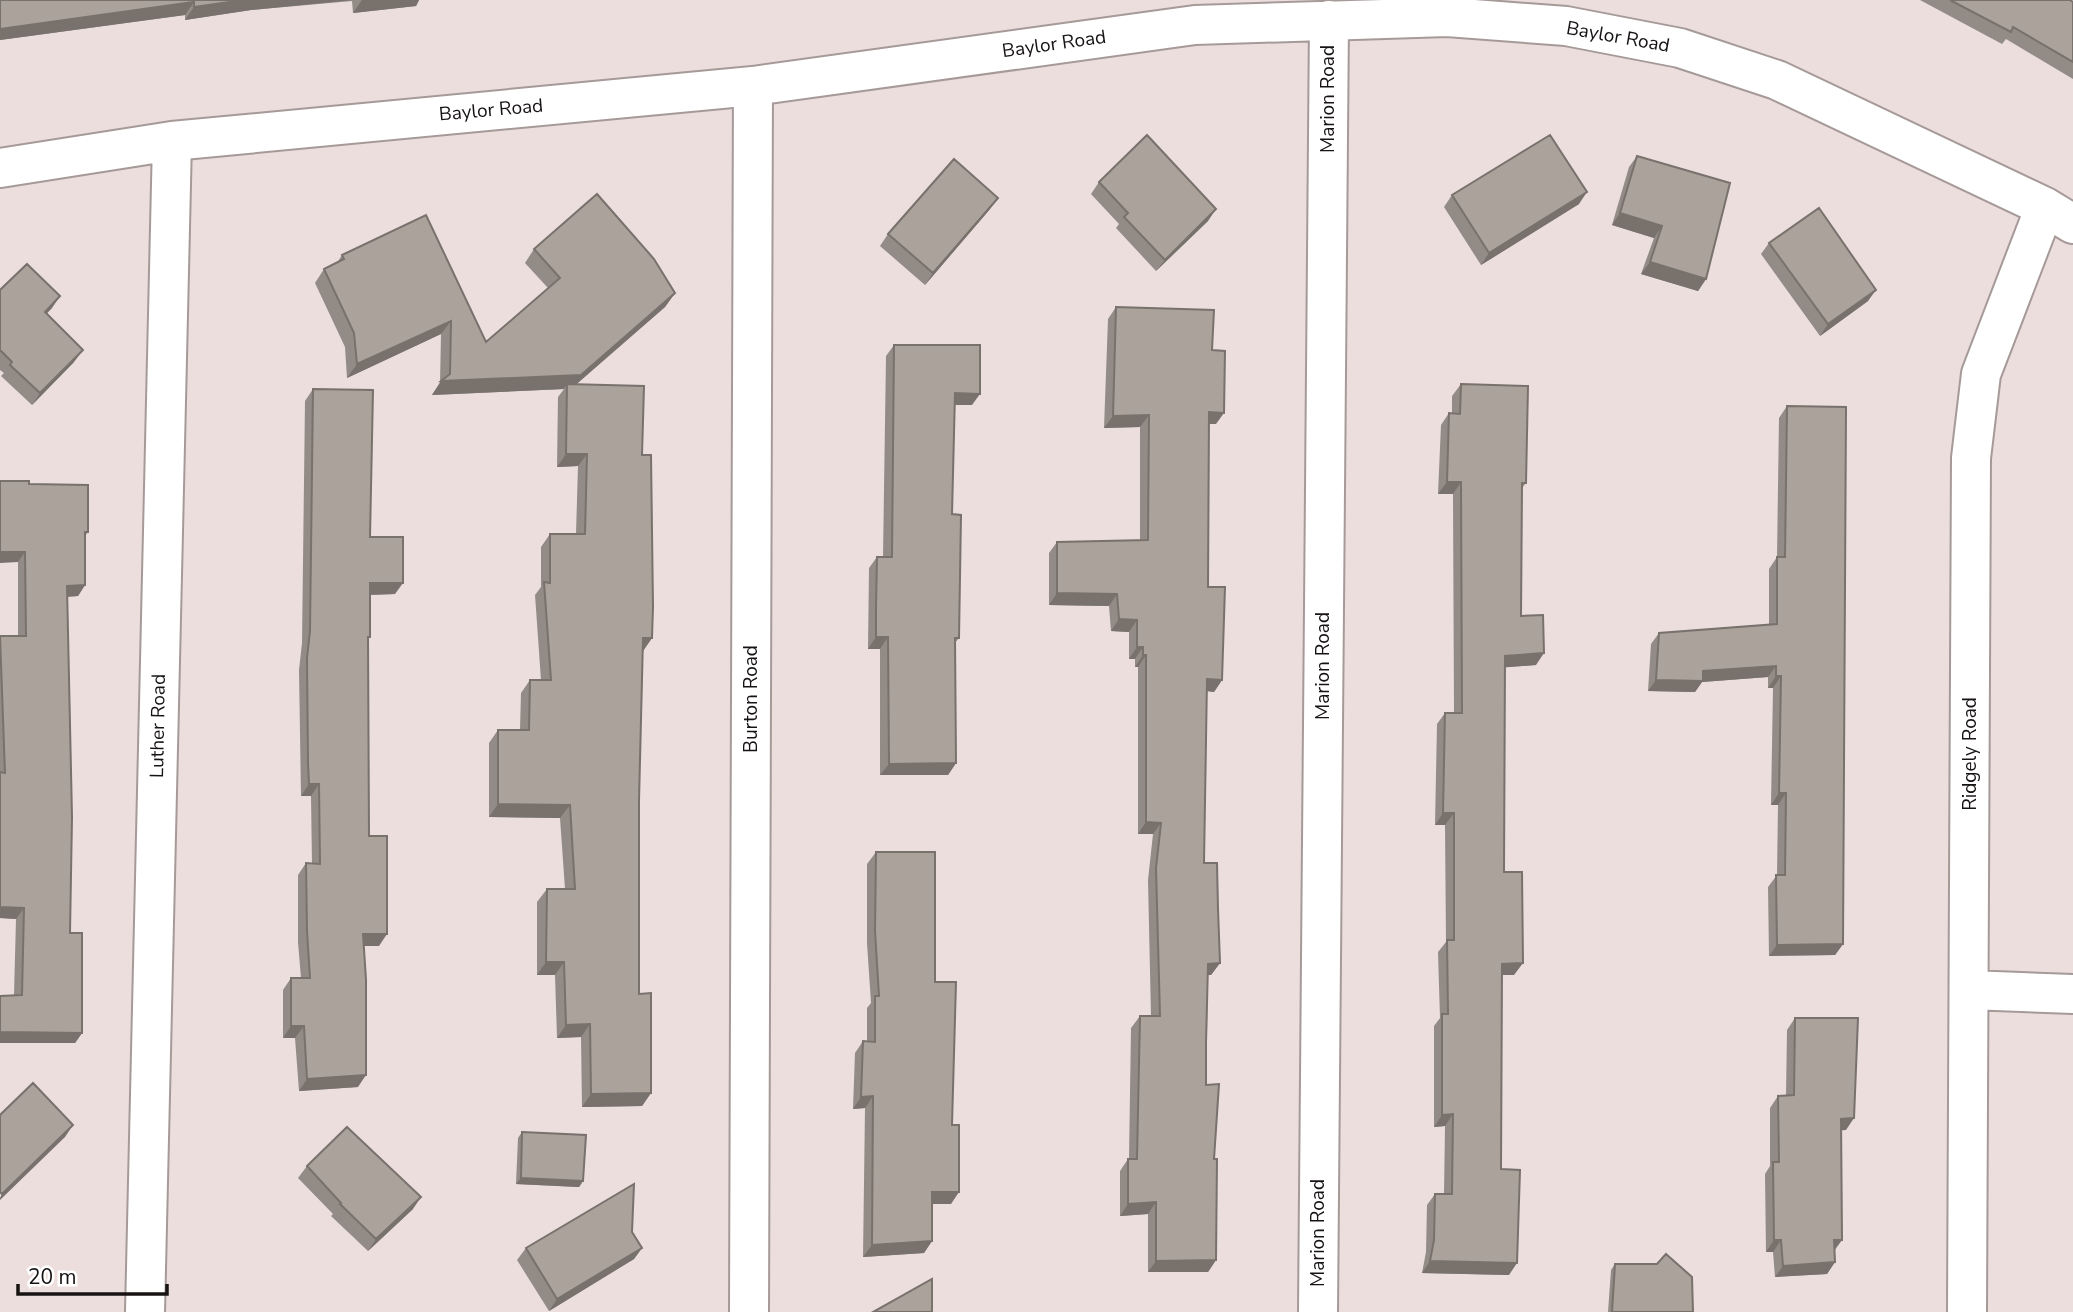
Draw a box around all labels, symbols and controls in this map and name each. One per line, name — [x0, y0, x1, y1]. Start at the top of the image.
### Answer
street label: Baylor Road — [1564, 15, 1672, 59]
street label: Baylor Road — [1000, 24, 1108, 64]
street label: Marion Road — [1315, 45, 1341, 153]
street label: Baylor Road — [438, 92, 544, 128]
street label: Marion Road — [1310, 612, 1336, 720]
street label: Burton Road — [738, 645, 764, 753]
street label: Luther Road — [144, 674, 172, 778]
street label: Ridgely Road — [1957, 697, 1983, 811]
street label: Marion Road — [1305, 1179, 1331, 1287]
scale bar — [18, 1252, 166, 1296]
text: 20 m — [28, 1263, 77, 1291]

